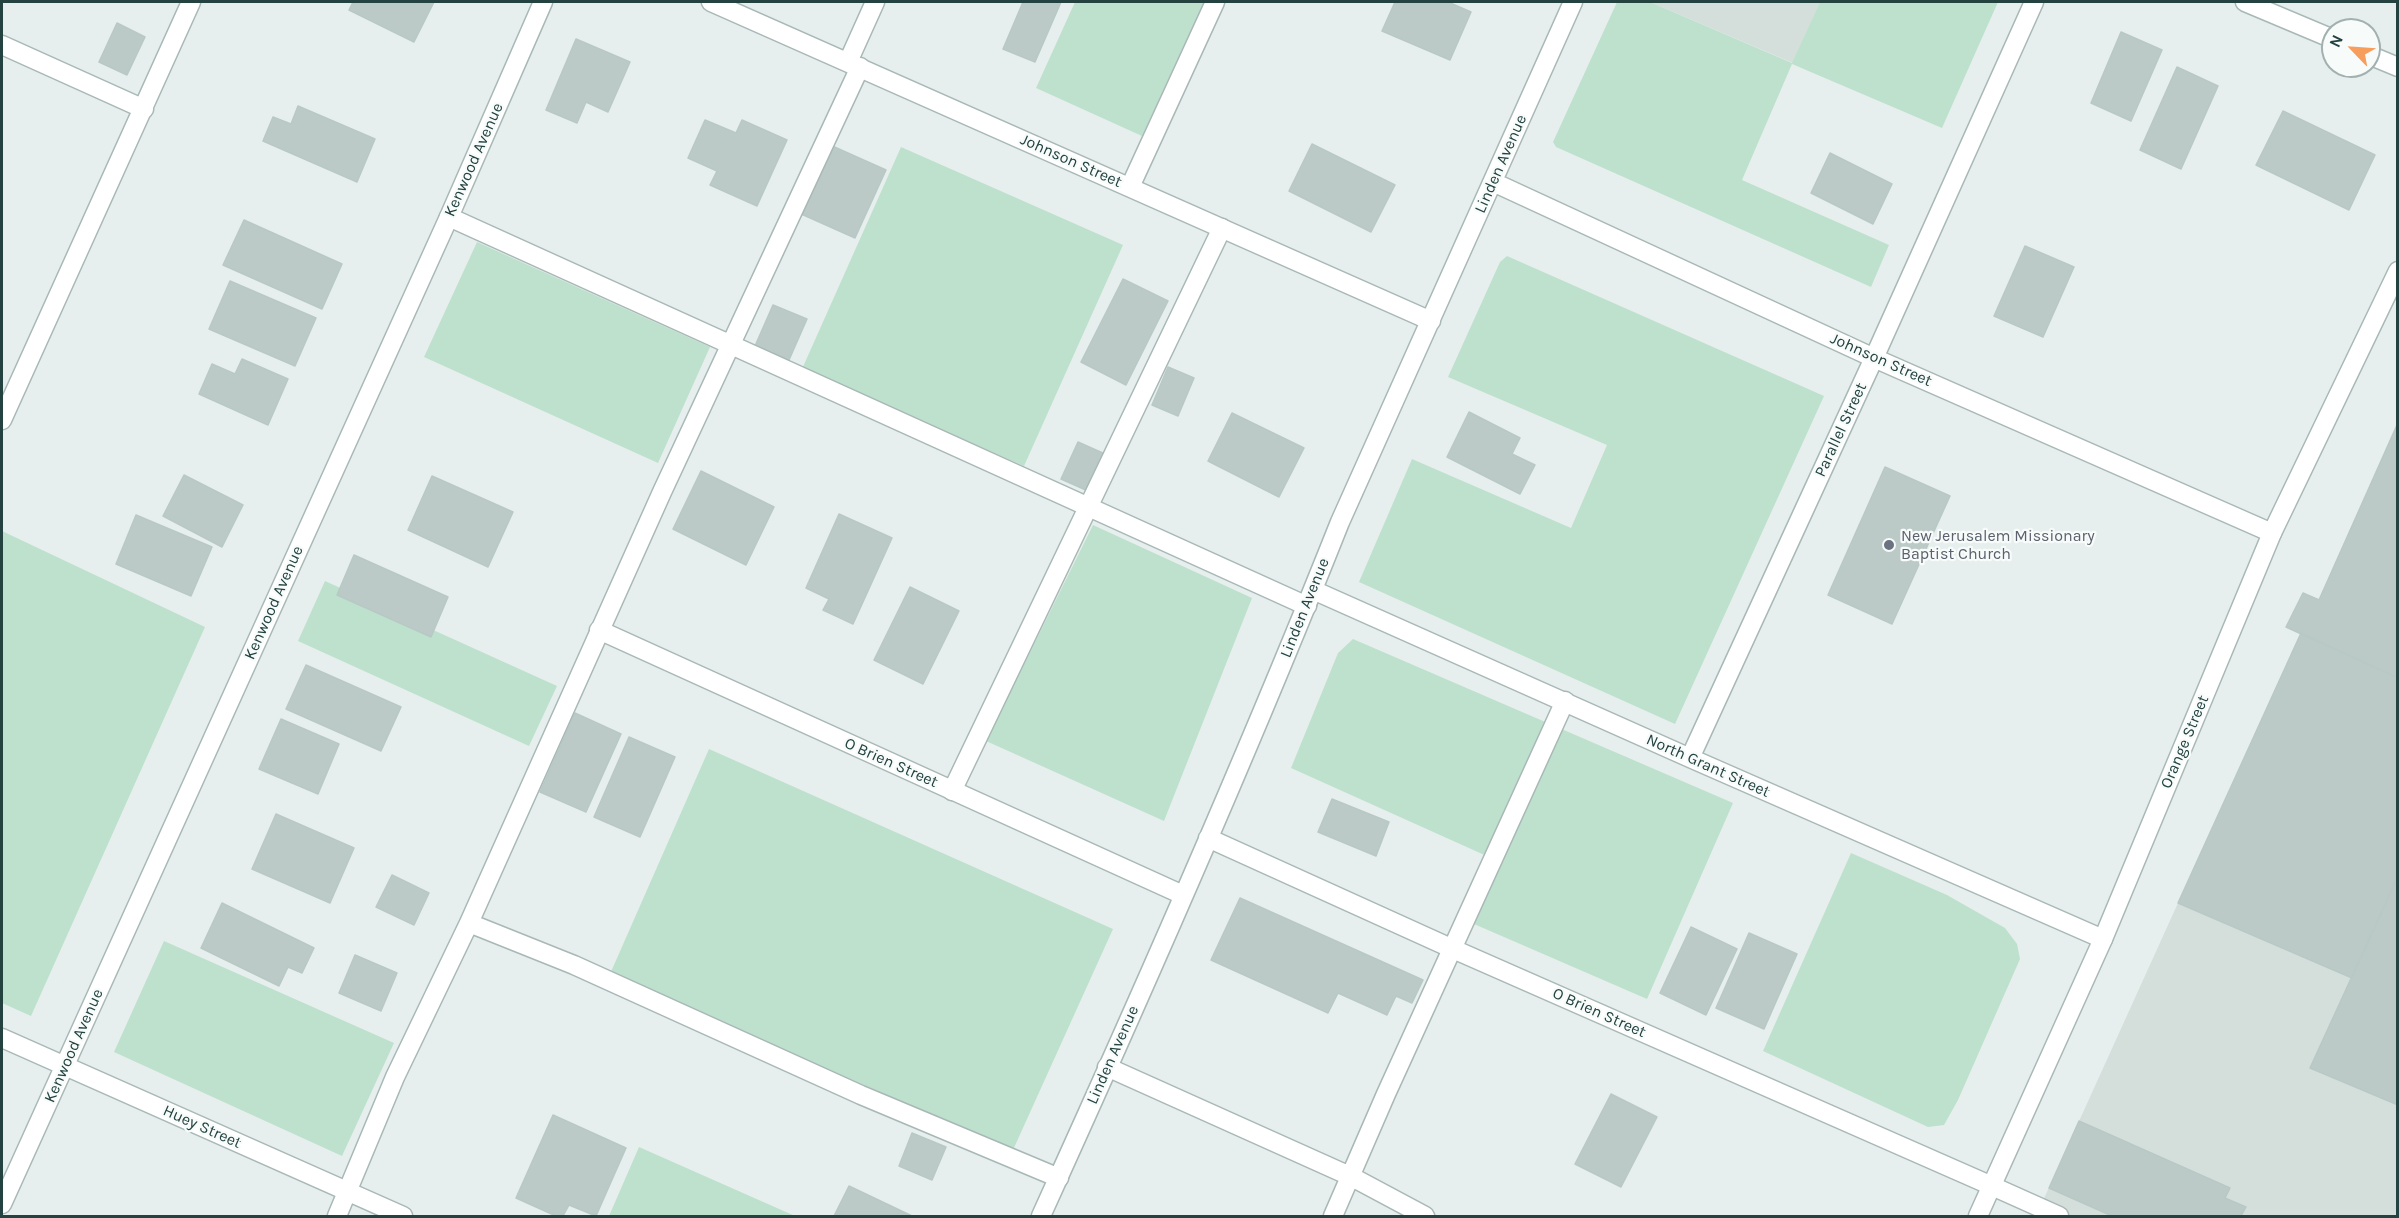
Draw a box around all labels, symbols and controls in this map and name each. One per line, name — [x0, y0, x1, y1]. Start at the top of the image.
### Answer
north arrow — [2321, 18, 2381, 78]
text: N — [2325, 32, 2347, 50]
street label: Kenwood Avenue — [440, 100, 508, 220]
street label: Linden Avenue — [1471, 112, 1531, 216]
street label: Johnson Street — [1017, 130, 1125, 192]
street label: Johnson Street — [1827, 329, 1935, 391]
street label: Parallel Street — [1811, 380, 1871, 480]
place label: New Jerusalem Missionary Baptist Church — [1901, 526, 2095, 564]
marker: New Jerusalem Missionary Baptist Church — [1882, 538, 1896, 552]
street label: Kenwood Avenue — [240, 543, 308, 663]
street label: Linden Avenue — [1276, 555, 1334, 661]
street label: Orange Street — [2157, 692, 2213, 792]
street label: North Grant Street — [1643, 730, 1773, 802]
street label: O Brien Street — [841, 734, 941, 792]
street label: O Brien Street — [1549, 984, 1649, 1042]
street label: Kenwood Avenue — [40, 986, 108, 1106]
street label: Linden Avenue — [1083, 1003, 1143, 1107]
street label: Huey Street — [160, 1101, 244, 1153]

